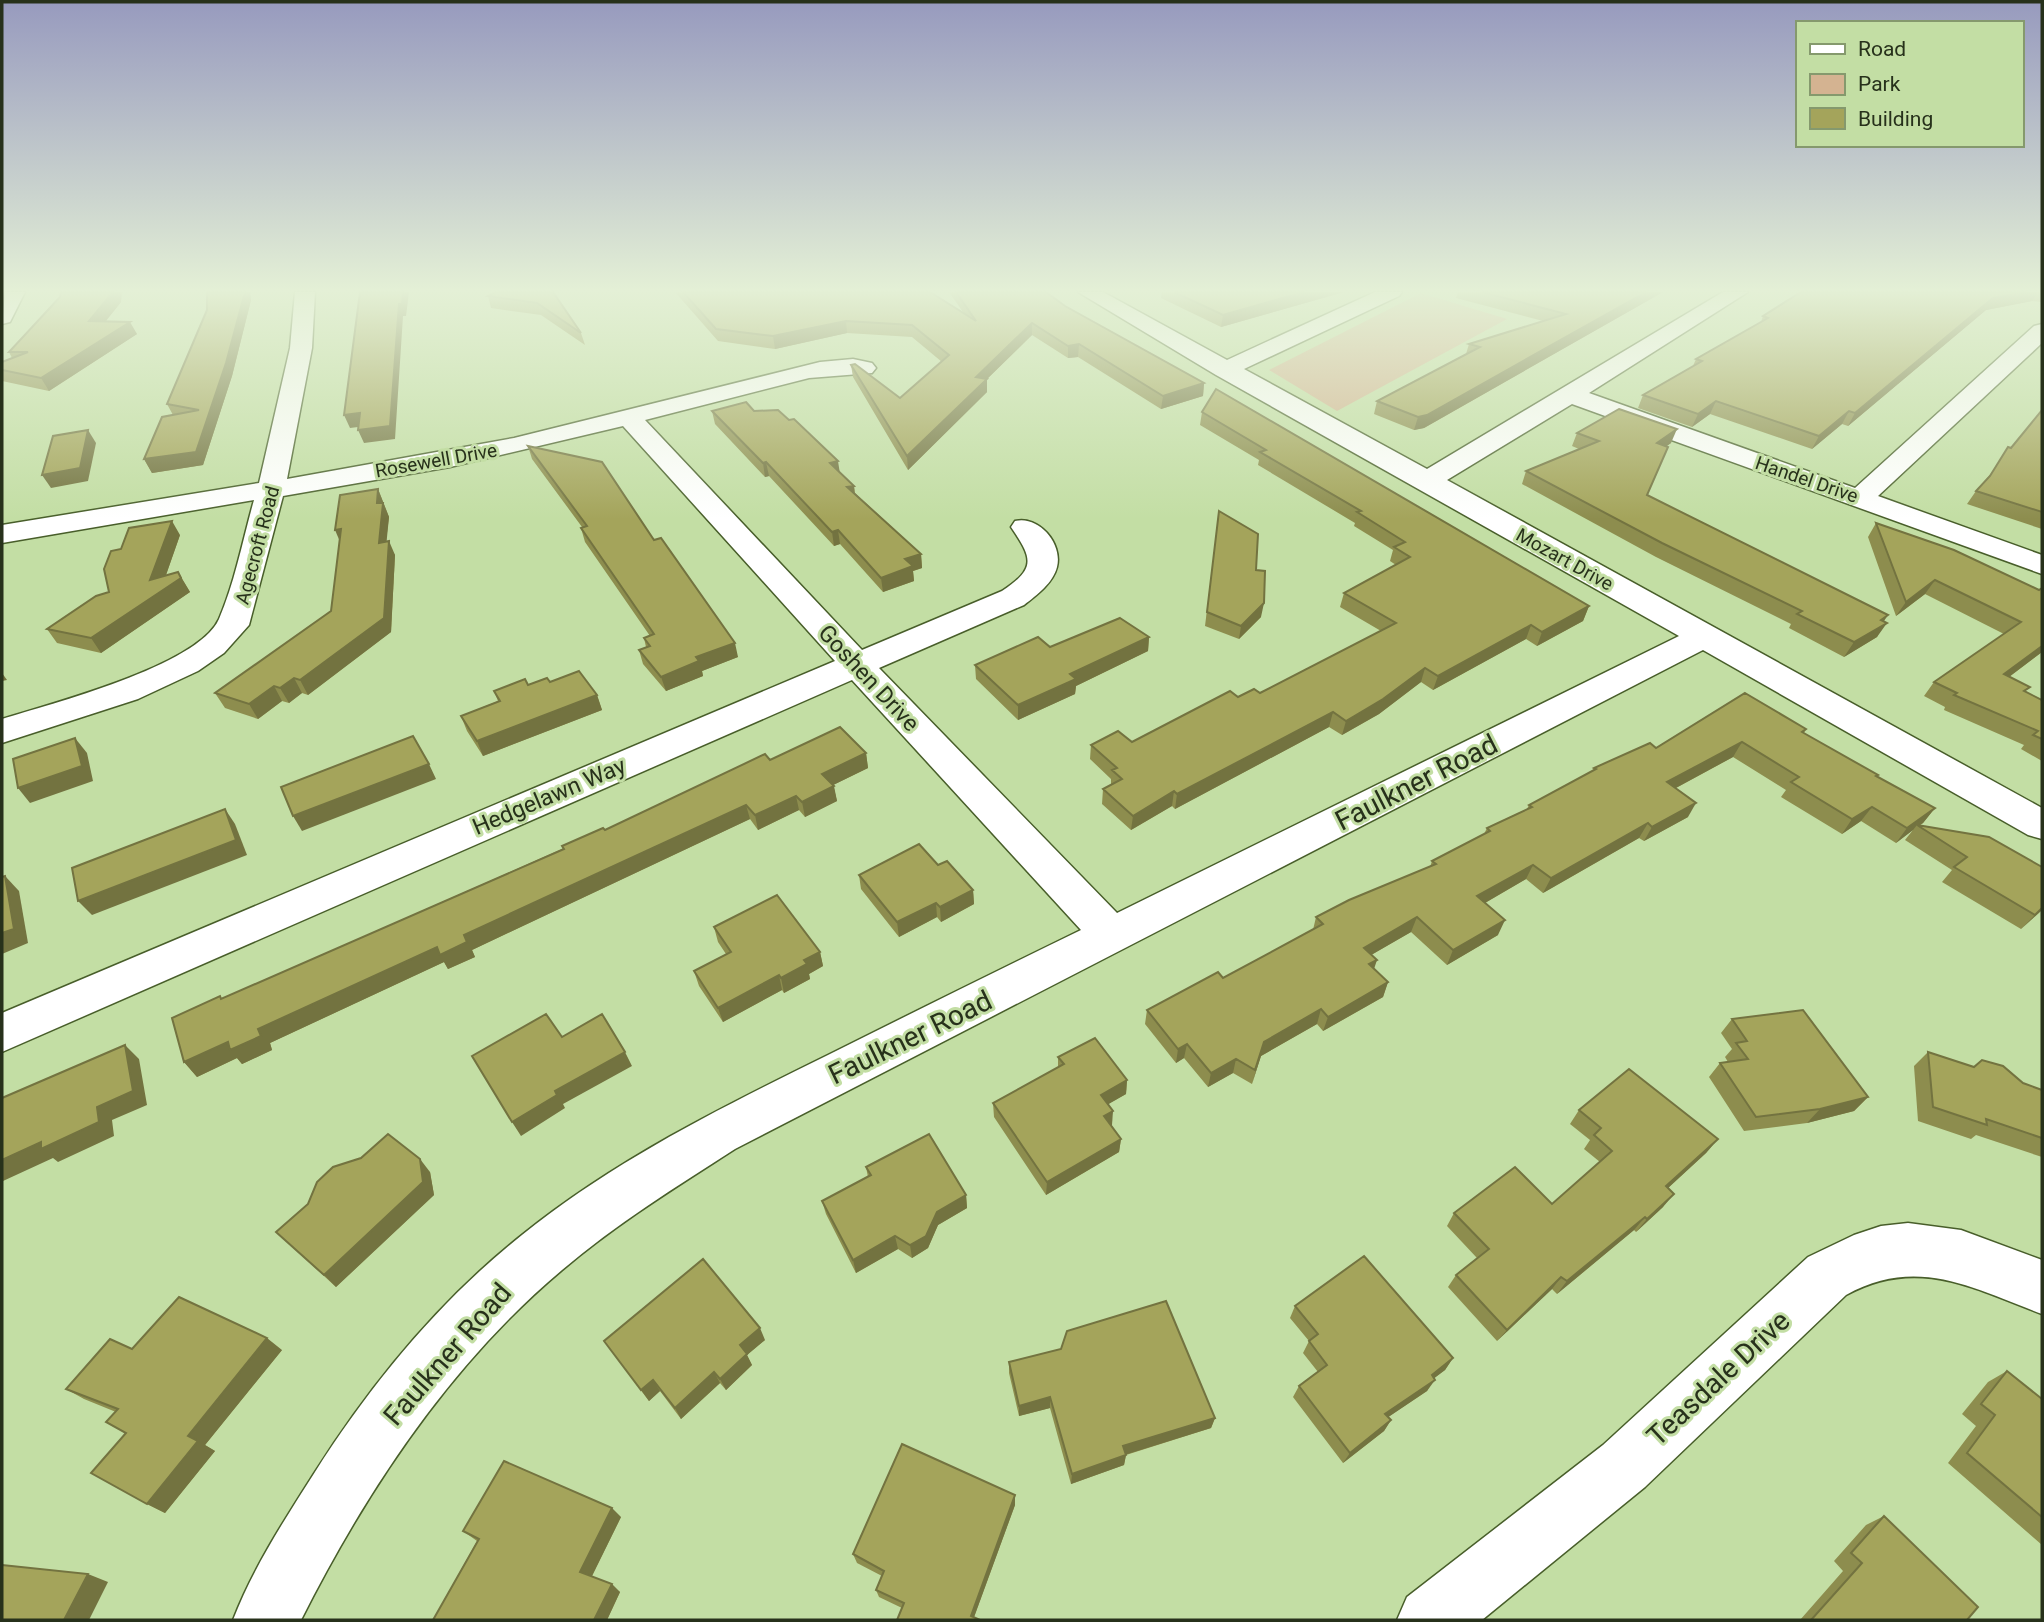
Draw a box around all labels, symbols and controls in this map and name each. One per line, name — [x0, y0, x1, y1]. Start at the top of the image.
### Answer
legend — [1796, 21, 2023, 147]
text: Road — [1858, 37, 1906, 61]
text: Park — [1858, 72, 1901, 96]
text: Building — [1858, 107, 1933, 131]
street label: Rosewell Drive — [373, 438, 499, 483]
street label: Handel Drive — [1752, 451, 1861, 508]
street label: Agecroft Road — [231, 484, 284, 607]
street label: Mozart Drive — [1512, 523, 1617, 596]
street label: Goshen Drive — [813, 620, 925, 737]
street label: Faulkner Road — [1330, 727, 1503, 837]
street label: Hedgelawn Way — [469, 752, 630, 841]
street label: Faulkner Road — [823, 984, 997, 1091]
street label: Faulkner Road — [377, 1276, 518, 1432]
street label: Teasdale Drive — [1640, 1304, 1796, 1453]

